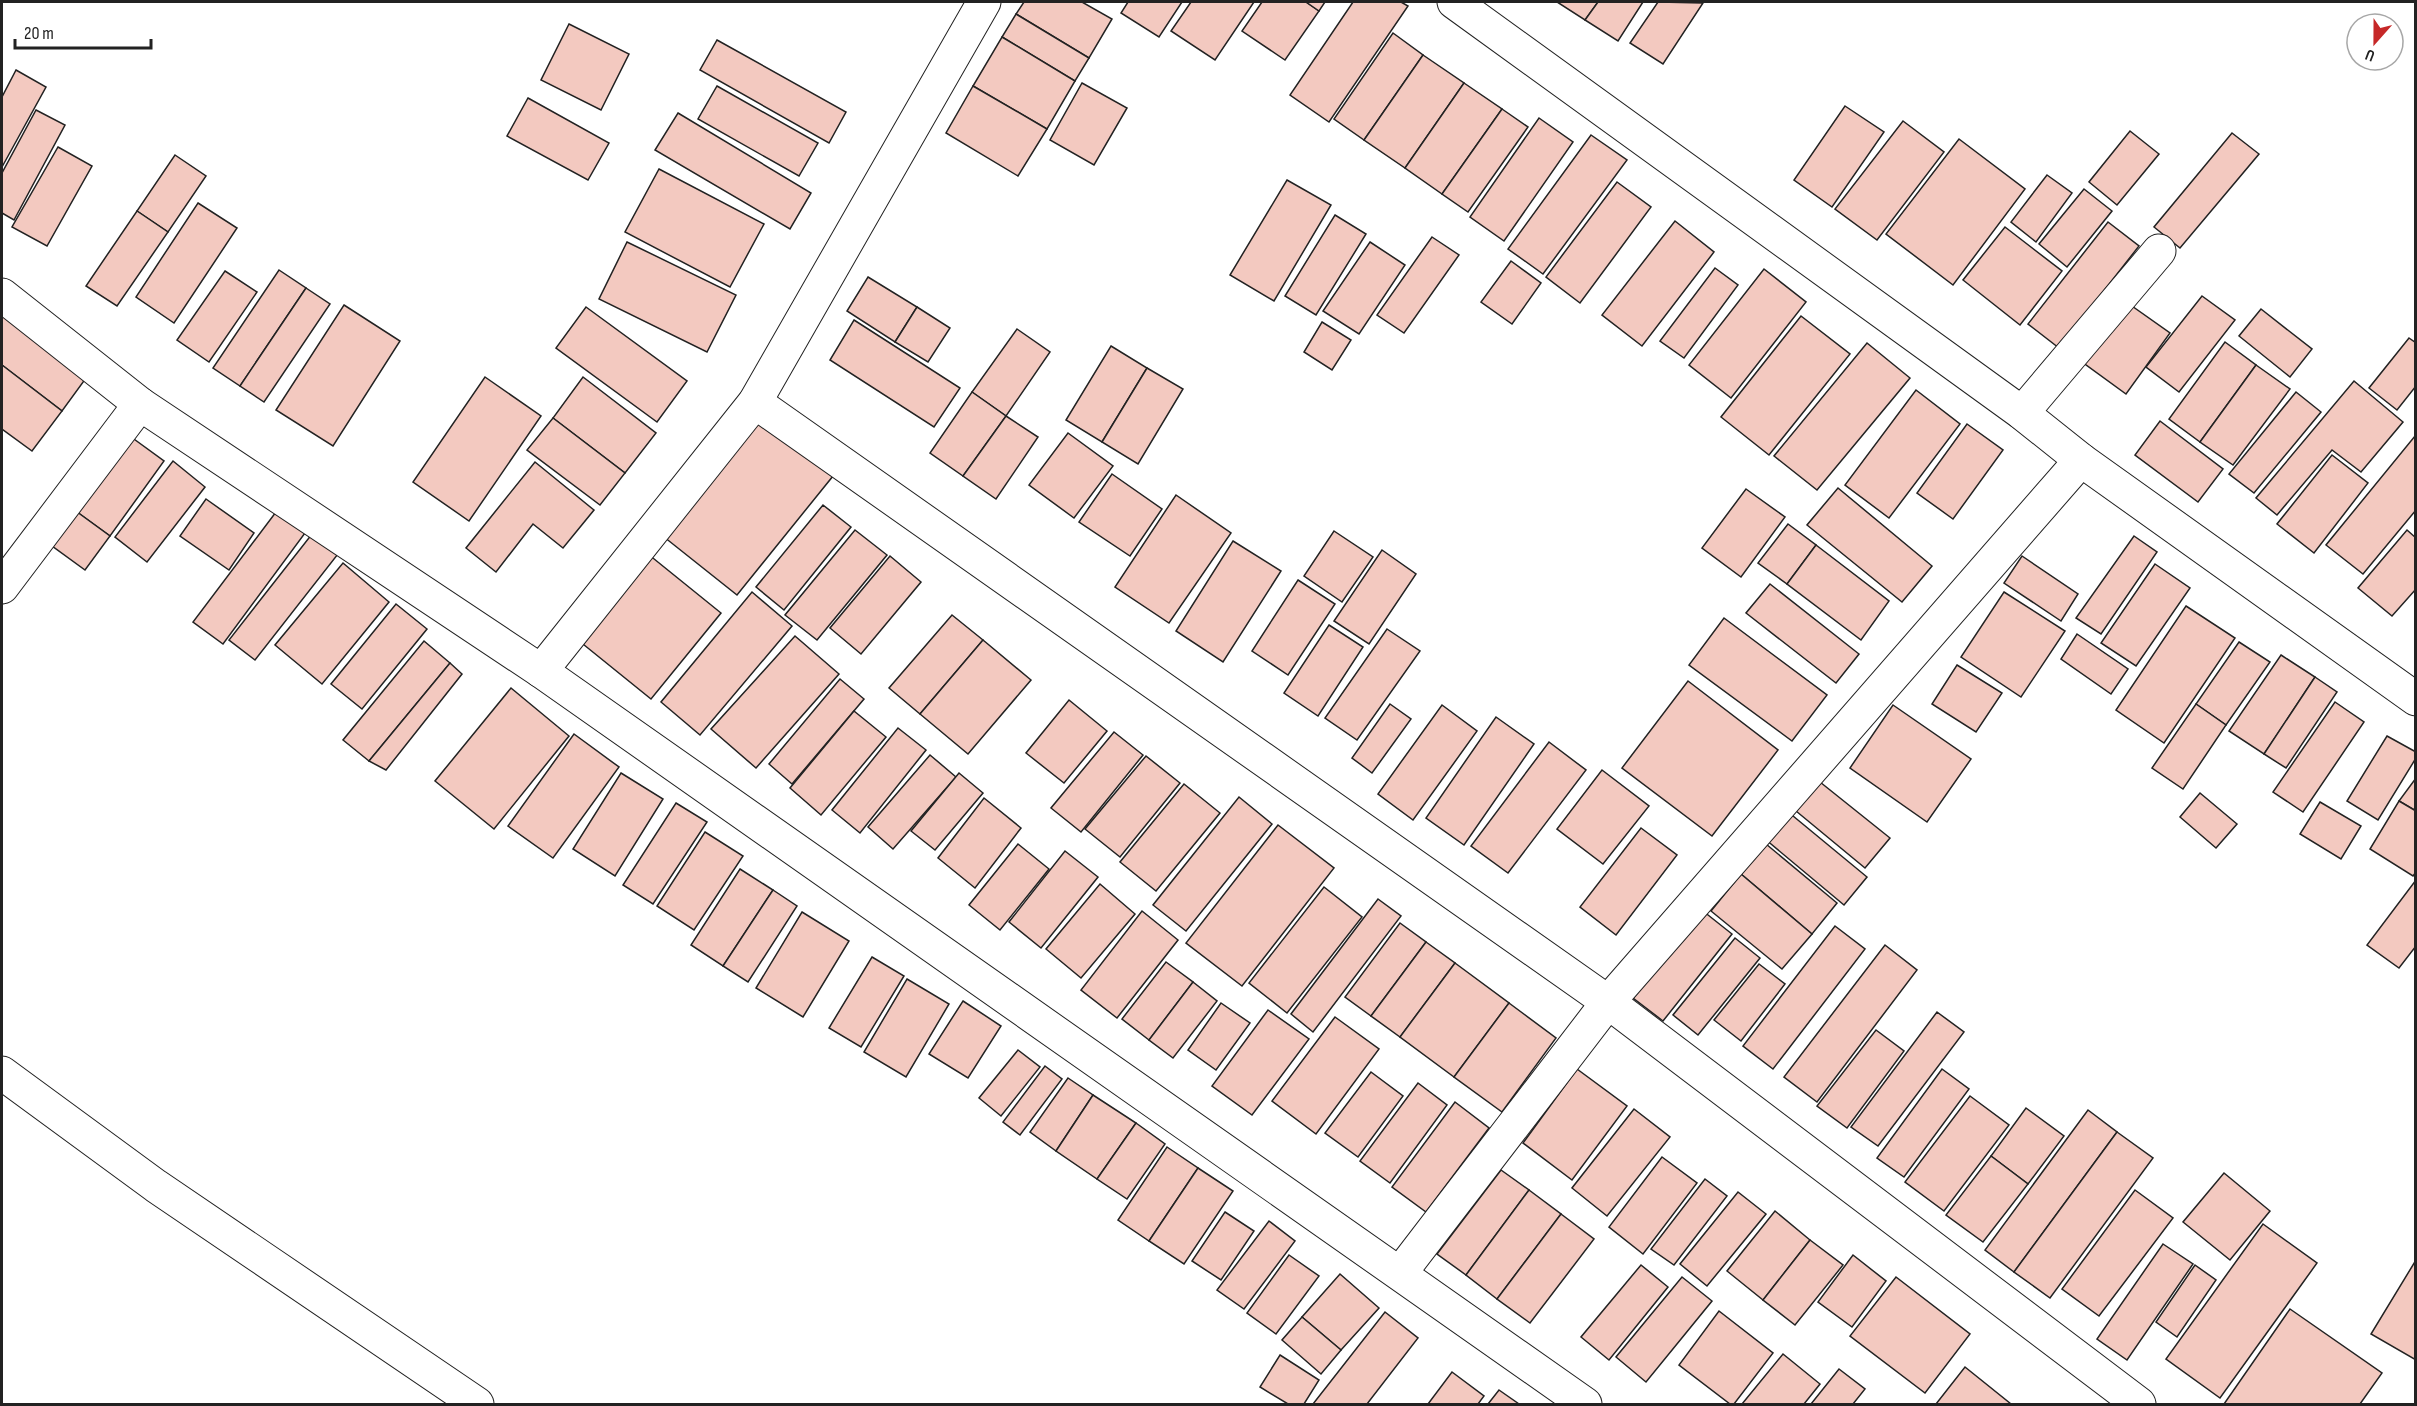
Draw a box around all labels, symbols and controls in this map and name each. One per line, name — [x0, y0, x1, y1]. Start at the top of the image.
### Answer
scale bar — [15, 12, 152, 50]
north arrow — [2345, 12, 2405, 72]
text: 20 m — [24, 23, 54, 44]
text: U — [2363, 44, 2377, 65]

